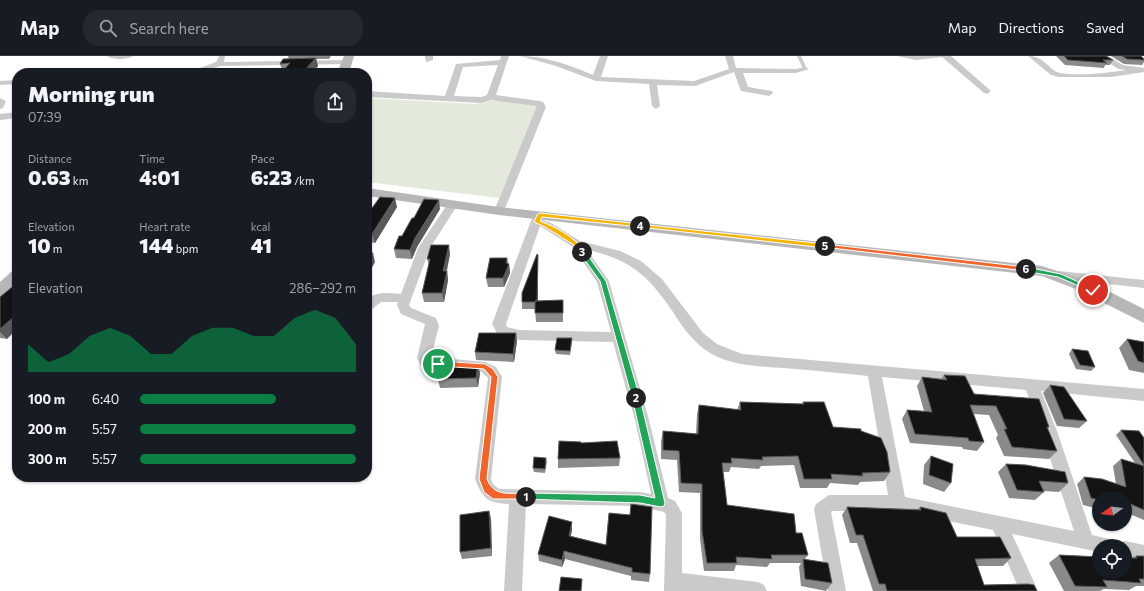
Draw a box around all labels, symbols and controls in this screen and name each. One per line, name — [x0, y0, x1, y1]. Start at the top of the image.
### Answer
search box — [83, 10, 363, 46]
text: Map — [20, 16, 59, 39]
icon: search — [97, 17, 119, 39]
text: Search here — [129, 19, 209, 37]
text: Map — [948, 19, 977, 36]
text: Directions — [999, 19, 1064, 36]
text: Saved — [1086, 19, 1124, 36]
text: Morning run — [28, 80, 155, 107]
button: share — [314, 81, 356, 123]
text: 07:39 — [28, 109, 62, 125]
text: Distance — [28, 152, 72, 165]
text: Time — [139, 152, 165, 165]
text: Pace — [251, 152, 275, 165]
text: 0.63 — [28, 165, 71, 189]
text: 4:01 — [139, 165, 180, 189]
text: 6:23 — [251, 165, 292, 189]
text: km — [71, 174, 88, 187]
text: /km — [292, 174, 315, 187]
pin: 4 — [630, 216, 650, 236]
text: 4 — [637, 219, 643, 232]
text: Elevation — [28, 220, 74, 233]
text: Heart rate — [139, 220, 190, 233]
text: kcal — [251, 220, 270, 233]
text: 10 — [28, 233, 51, 257]
text: 144 — [139, 233, 174, 257]
text: 41 — [251, 233, 272, 257]
pin: 5 — [815, 236, 835, 256]
text: 5 — [822, 239, 828, 252]
text: m — [51, 242, 62, 255]
text: bpm — [174, 242, 198, 255]
pin: 3 — [572, 242, 592, 262]
text: 3 — [579, 245, 585, 258]
pin: 6 — [1016, 259, 1036, 279]
text: 6 — [1023, 262, 1029, 275]
pin — [1076, 273, 1110, 307]
icon: check — [1082, 279, 1104, 301]
text: Elevation — [28, 280, 83, 296]
text: 286–292 m — [289, 280, 356, 296]
pin — [421, 347, 455, 381]
icon: arrive — [427, 353, 449, 375]
pin: 2 — [626, 388, 646, 408]
text: 100 m — [28, 391, 65, 407]
text: 6:40 — [92, 391, 119, 407]
text: 2 — [633, 391, 639, 404]
text: 200 m — [28, 421, 66, 437]
text: 5:57 — [92, 421, 117, 437]
text: 300 m — [28, 451, 67, 467]
text: 5:57 — [92, 451, 117, 467]
pin: 1 — [516, 487, 536, 507]
text: 1 — [524, 490, 528, 503]
north arrow — [1092, 491, 1132, 531]
map controls — [1092, 491, 1132, 579]
button: locate — [1092, 539, 1132, 579]

